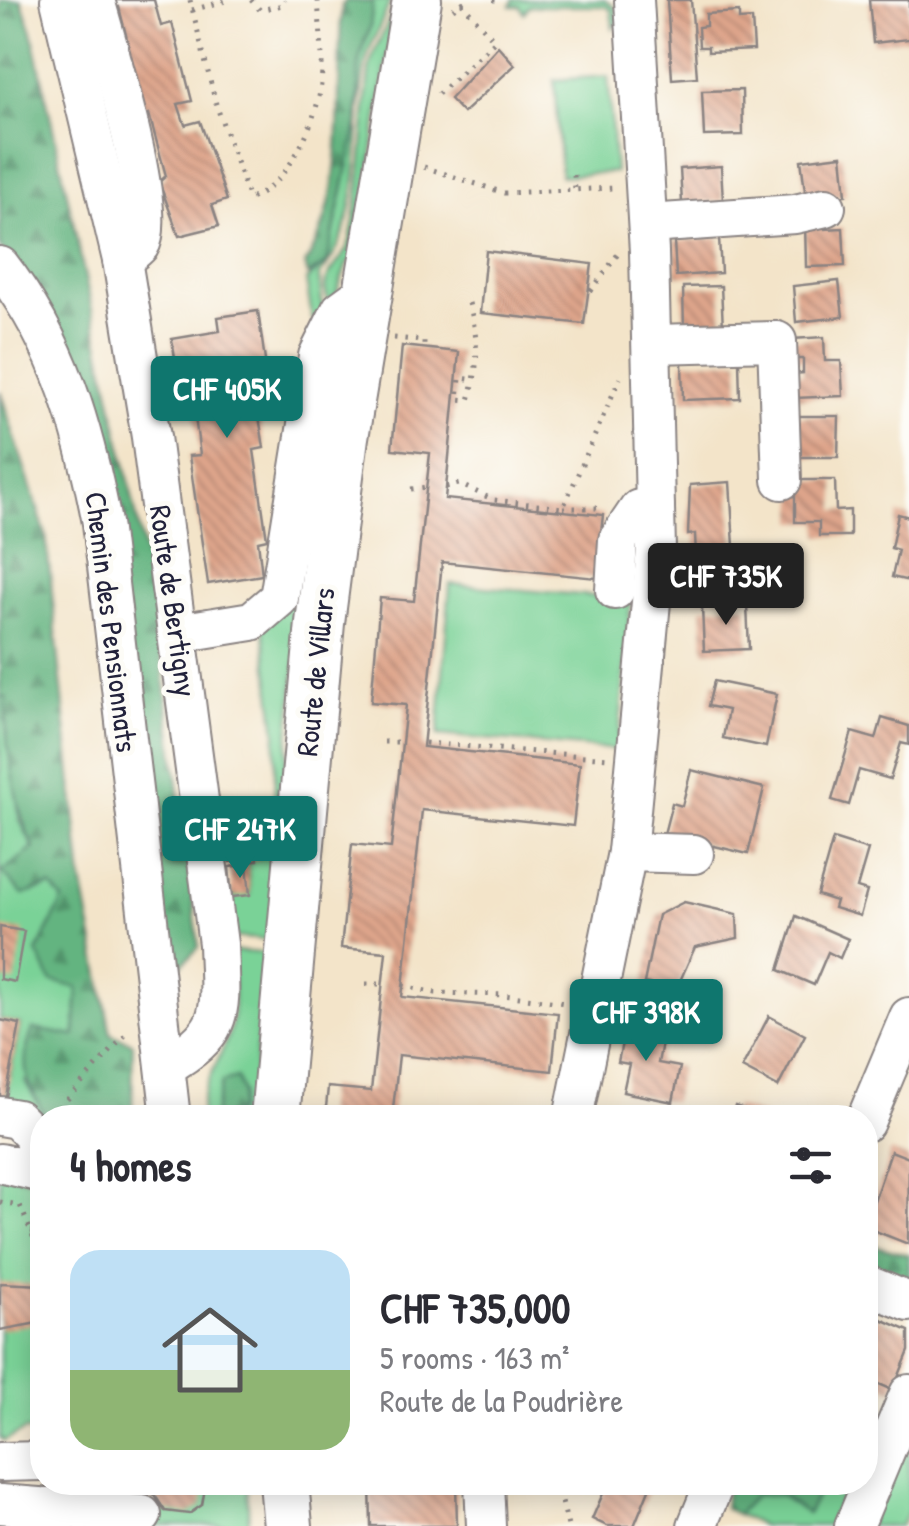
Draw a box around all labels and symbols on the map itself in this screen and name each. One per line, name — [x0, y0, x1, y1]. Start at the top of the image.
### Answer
pin: CHF 405K — [124, 356, 330, 441]
street label: Chemin des Pensionnats — [76, 490, 148, 754]
street label: Route de Bertigny — [141, 503, 207, 699]
pin: CHF 735K — [623, 543, 829, 628]
street label: Route de Villars — [286, 586, 344, 758]
pin: CHF 247K — [137, 796, 343, 881]
pin: CHF 398K — [543, 979, 749, 1064]

